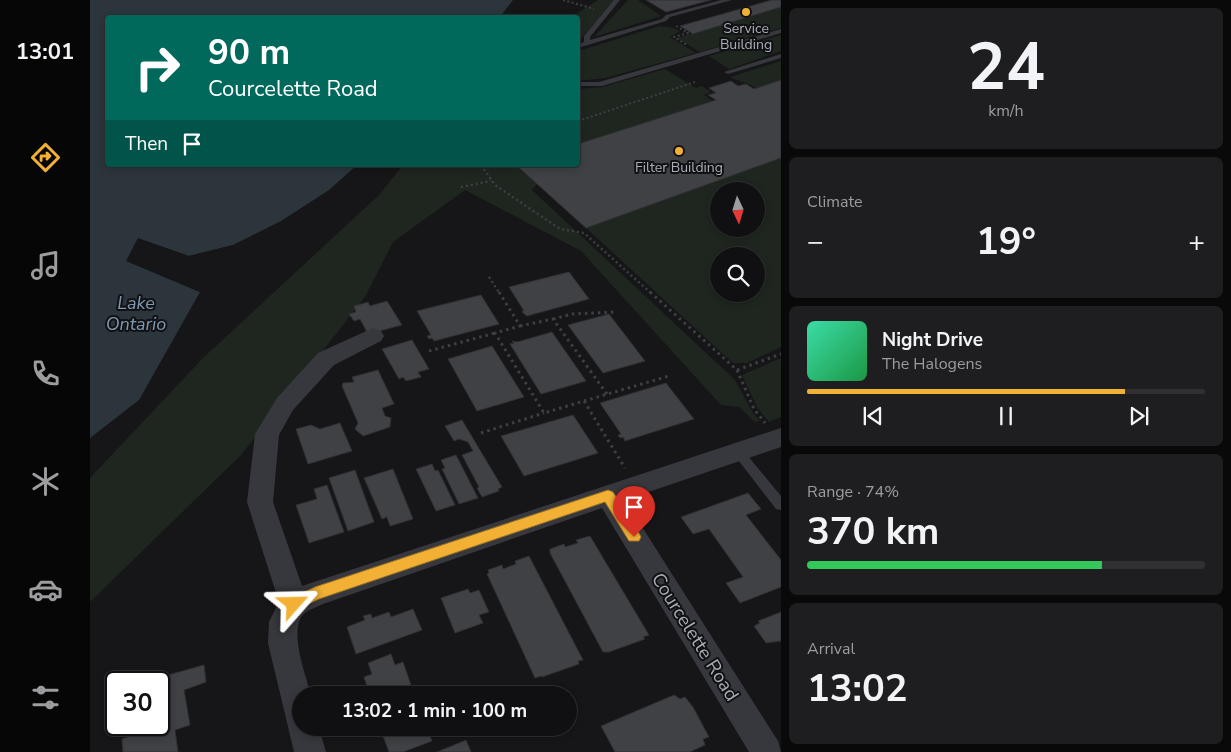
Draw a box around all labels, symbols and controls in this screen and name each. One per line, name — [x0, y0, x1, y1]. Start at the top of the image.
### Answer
marker: Service Building — [740, 6, 752, 18]
place label: Service Building — [720, 19, 772, 54]
text: 24 — [967, 23, 1045, 112]
text: 90 m — [208, 29, 290, 76]
icon: right — [125, 35, 190, 100]
text: 13:01 — [16, 37, 74, 67]
text: Courcelette Road — [208, 74, 378, 104]
text: km/h — [988, 100, 1024, 122]
icon: arrive — [178, 130, 206, 158]
text: Then — [125, 131, 168, 157]
icon: directions — [28, 140, 63, 175]
marker: Filter Building — [673, 145, 685, 157]
place label: Filter Building — [635, 158, 723, 177]
north arrow — [710, 182, 765, 238]
map controls — [710, 182, 765, 302]
text: Climate — [807, 191, 862, 213]
text: 19° — [976, 216, 1036, 267]
text: − — [807, 223, 824, 261]
text: + — [1188, 223, 1205, 261]
button: search — [710, 247, 765, 302]
icon: music — [28, 248, 63, 283]
water label: Lake Ontario — [106, 291, 166, 336]
text: Night Drive — [882, 327, 983, 353]
text: The Halogens — [882, 353, 982, 375]
icon: phone — [28, 356, 63, 391]
icon: previous — [859, 402, 887, 430]
icon: pause — [992, 402, 1020, 430]
icon: next — [1125, 402, 1153, 430]
icon: climate — [28, 464, 63, 499]
text: Range · 74% — [807, 481, 899, 503]
pin — [613, 486, 655, 537]
icon: arrive — [620, 493, 648, 521]
text: 370 km — [807, 506, 939, 557]
street label: Courcelette Road — [645, 568, 745, 706]
icon: car — [28, 572, 63, 607]
position arrow — [267, 577, 319, 629]
text: Arrival — [807, 638, 855, 660]
text: 13:02 — [807, 663, 908, 714]
speed limit sign: 30 — [105, 671, 170, 736]
icon: filters — [28, 680, 63, 715]
text: 13:02 · 1 min · 100 m — [342, 698, 527, 724]

